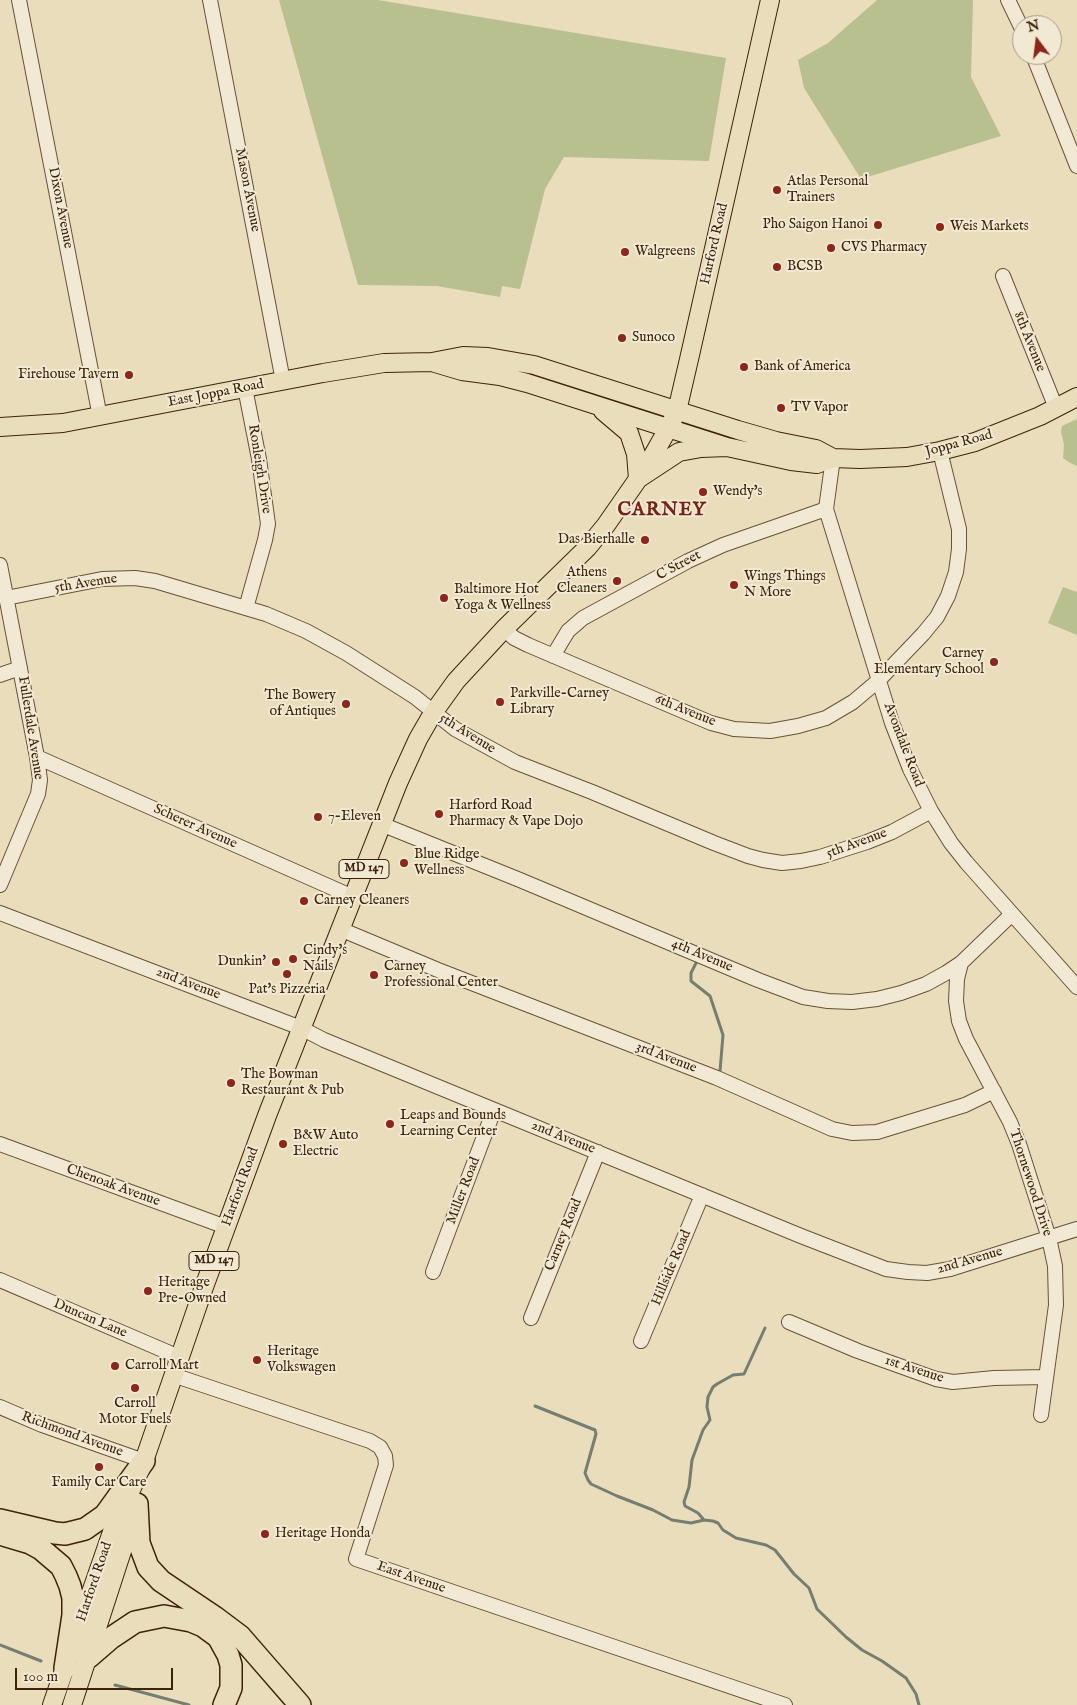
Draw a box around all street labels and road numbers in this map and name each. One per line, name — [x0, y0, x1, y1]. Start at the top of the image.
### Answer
street label: Mason Avenue — [231, 147, 263, 233]
street label: Dixon Avenue — [44, 166, 76, 250]
street label: Harford Road — [697, 202, 733, 286]
street label: 8th Avenue — [1009, 309, 1049, 375]
street label: East Joppa Road — [167, 376, 265, 412]
street label: Ronleigh Drive — [244, 423, 274, 515]
street label: Joppa Road — [924, 427, 994, 461]
street label: C Street — [654, 547, 704, 585]
street label: 5th Avenue — [53, 571, 119, 597]
street label: Fullerdale Avenue — [14, 675, 46, 781]
street label: 6th Avenue — [652, 691, 718, 731]
street label: Avondale Road — [879, 701, 927, 789]
street label: 5th Avenue — [436, 710, 498, 758]
street label: Scherer Avenue — [151, 801, 239, 853]
street label: 5th Avenue — [824, 825, 890, 863]
road number: MD 147 — [339, 860, 389, 879]
street label: 4th Avenue — [669, 936, 735, 976]
street label: 2nd Avenue — [154, 964, 222, 1004]
street label: 3rd Avenue — [633, 1039, 699, 1077]
street label: 2nd Avenue — [529, 1118, 597, 1158]
street label: Thornewood Drive — [1005, 1127, 1055, 1239]
street label: Harford Road — [219, 1145, 263, 1229]
street label: Miller Road — [443, 1155, 485, 1227]
street label: Chenoak Avenue — [64, 1161, 162, 1211]
street label: Carney Road — [542, 1196, 586, 1274]
street label: Hillside Road — [649, 1228, 695, 1308]
street label: 2nd Avenue — [935, 1244, 1005, 1278]
road number: MD 147 — [189, 1252, 239, 1270]
street label: Duncan Lane — [51, 1296, 129, 1342]
street label: 1st Avenue — [883, 1353, 945, 1387]
street label: Richmond Avenue — [19, 1409, 125, 1461]
street label: Harford Road — [74, 1540, 116, 1624]
street label: East Avenue — [375, 1558, 447, 1598]

